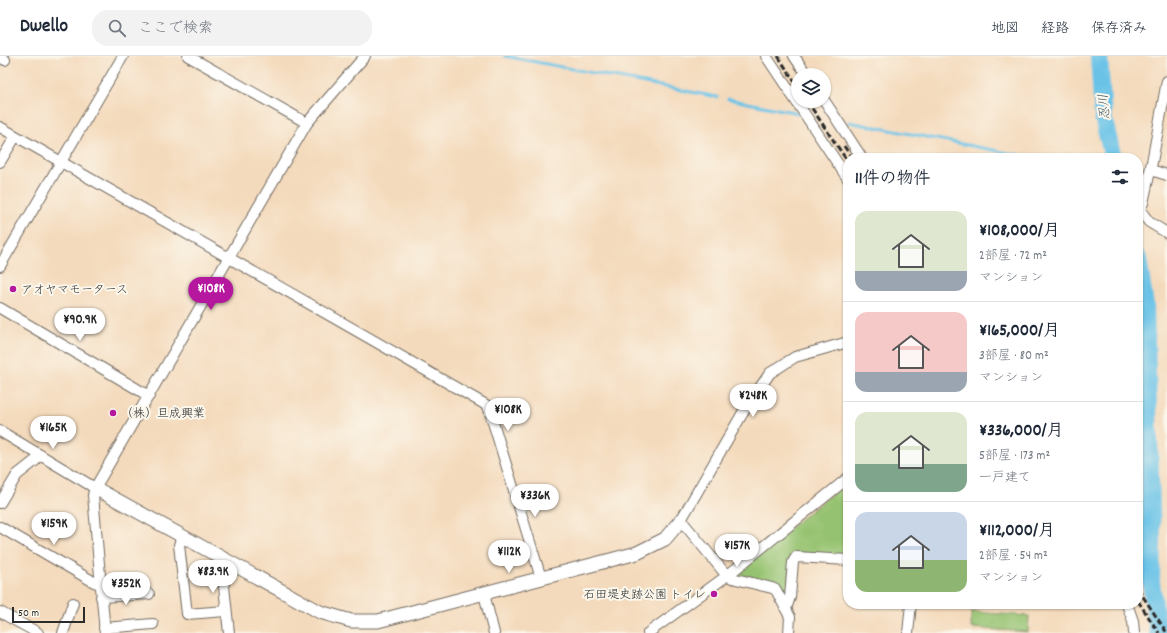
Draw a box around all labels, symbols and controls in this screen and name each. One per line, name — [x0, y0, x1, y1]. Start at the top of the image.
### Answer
search box — [92, 10, 372, 46]
text: Dwello — [20, 14, 68, 41]
icon: search — [106, 17, 128, 39]
text: ここで検索 — [138, 18, 213, 40]
text: 地図 — [991, 19, 1019, 39]
text: 経路 — [1041, 19, 1069, 39]
text: 保存済み — [1091, 19, 1147, 39]
map controls — [791, 68, 831, 108]
button: layers — [791, 68, 831, 108]
water label: 忍川 — [1095, 93, 1116, 121]
icon: filters — [1109, 166, 1131, 188]
text: 11件の物件 — [855, 168, 930, 192]
text: ¥108,000/月 — [979, 220, 1060, 244]
icon: home — [887, 227, 935, 275]
text: 2部屋 · 72 m² — [979, 247, 1047, 266]
text: マンション — [979, 269, 1043, 288]
pin: ¥108K — [183, 277, 239, 311]
text: ¥108K — [197, 280, 225, 299]
place label: アオヤマモータース — [21, 282, 128, 299]
marker: アオヤマモータース — [8, 284, 18, 294]
pin: ¥90.9K — [47, 308, 113, 342]
text: ¥90.9K — [63, 311, 97, 330]
text: ¥165,000/月 — [979, 320, 1060, 344]
icon: home — [887, 328, 935, 376]
text: 3部屋 · 80 m² — [979, 347, 1049, 366]
text: マンション — [979, 369, 1043, 388]
pin: ¥248K — [725, 384, 781, 418]
text: ¥248K — [739, 387, 767, 406]
pin: ¥108K — [480, 398, 536, 432]
text: ¥108K — [494, 401, 522, 420]
place label: （株）旦成興業 — [121, 406, 205, 423]
marker: （株）旦成興業 — [108, 408, 118, 418]
pin: ¥165K — [25, 416, 81, 450]
text: ¥165K — [39, 419, 67, 438]
text: ¥336,000/月 — [979, 420, 1064, 444]
icon: home — [887, 428, 935, 476]
text: 5部屋 · 173 m² — [979, 447, 1050, 466]
text: 一戸建て — [979, 469, 1031, 488]
pin: ¥336K — [507, 484, 563, 518]
text: ¥336K — [520, 487, 550, 506]
pin: ¥159K — [26, 512, 82, 546]
text: ¥159K — [40, 515, 68, 534]
text: ¥112,000/月 — [979, 520, 1055, 544]
icon: home — [887, 528, 935, 576]
pin: ¥157K — [709, 534, 765, 568]
text: ¥157K — [724, 537, 750, 556]
pin: ¥112K — [481, 540, 537, 574]
text: ¥112K — [497, 543, 521, 562]
text: 2部屋 · 54 m² — [979, 547, 1048, 566]
pin: ¥83.9K — [180, 560, 246, 594]
text: ¥83.9K — [197, 563, 229, 582]
text: マンション — [979, 569, 1043, 588]
pin: ¥352K — [98, 572, 154, 606]
text: ¥352K — [111, 575, 141, 594]
place label: 石田堤史跡公園 トイレ — [583, 587, 706, 604]
marker: 石田堤史跡公園 トイレ — [709, 589, 719, 599]
scale bar — [12, 605, 85, 624]
text: 50 m — [18, 606, 39, 622]

